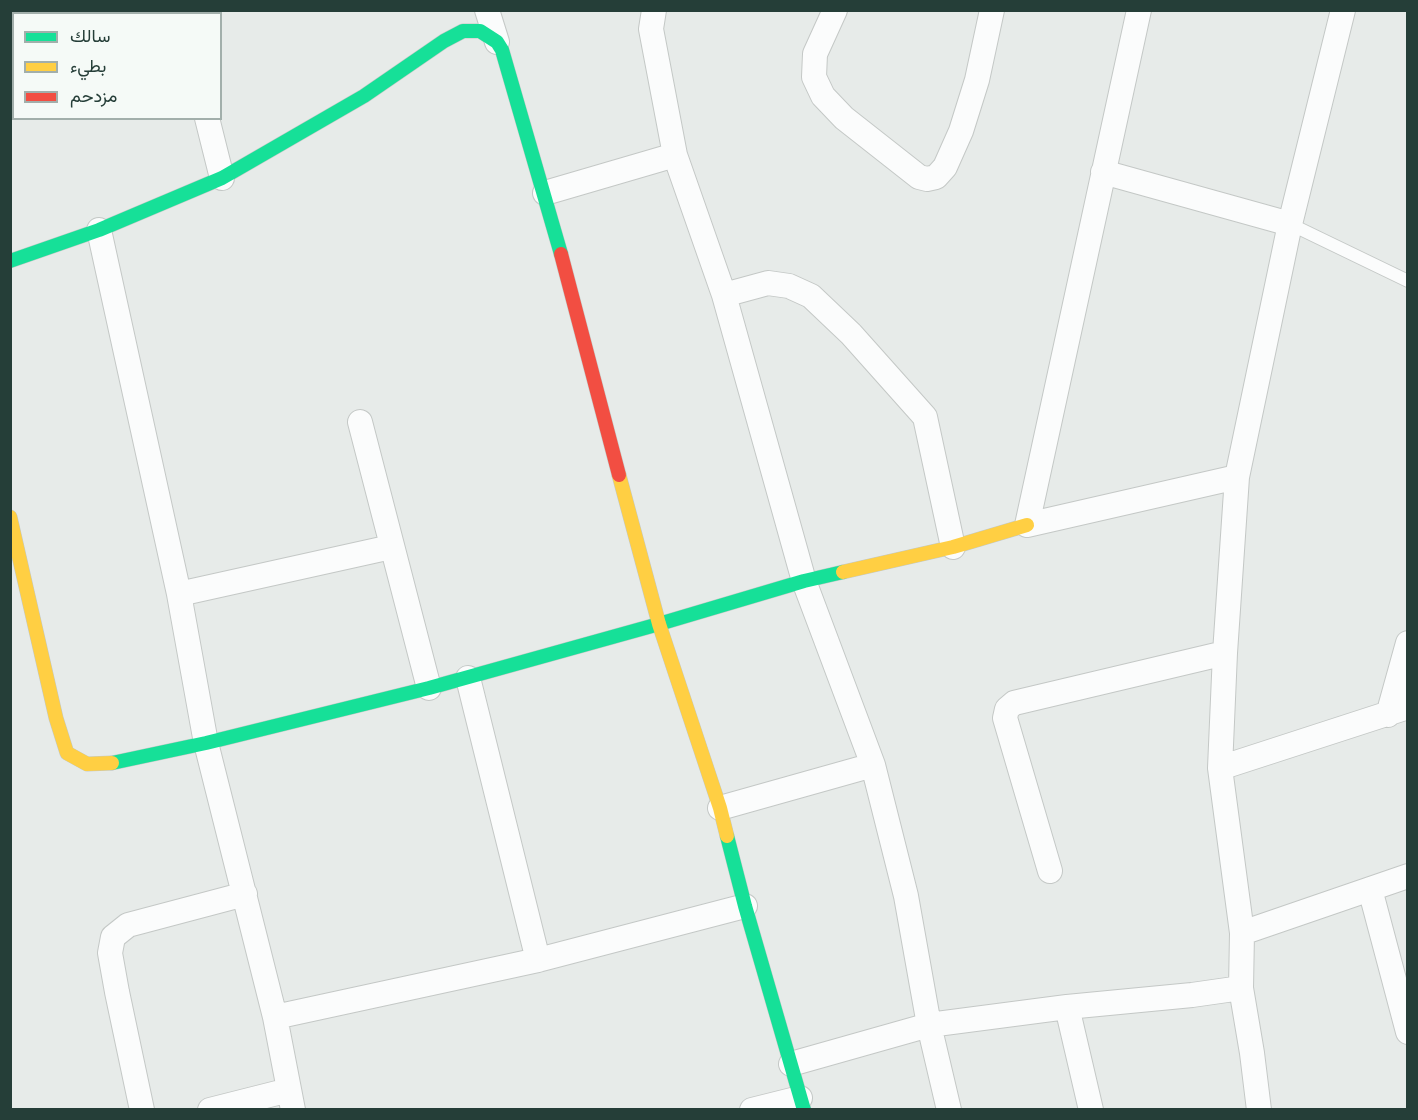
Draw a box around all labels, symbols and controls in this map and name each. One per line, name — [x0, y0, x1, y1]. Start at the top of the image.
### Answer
legend — [12, 12, 222, 120]
text: سالك — [70, 23, 110, 49]
text: بطيء — [70, 53, 106, 79]
text: مزدحم — [70, 83, 117, 109]

